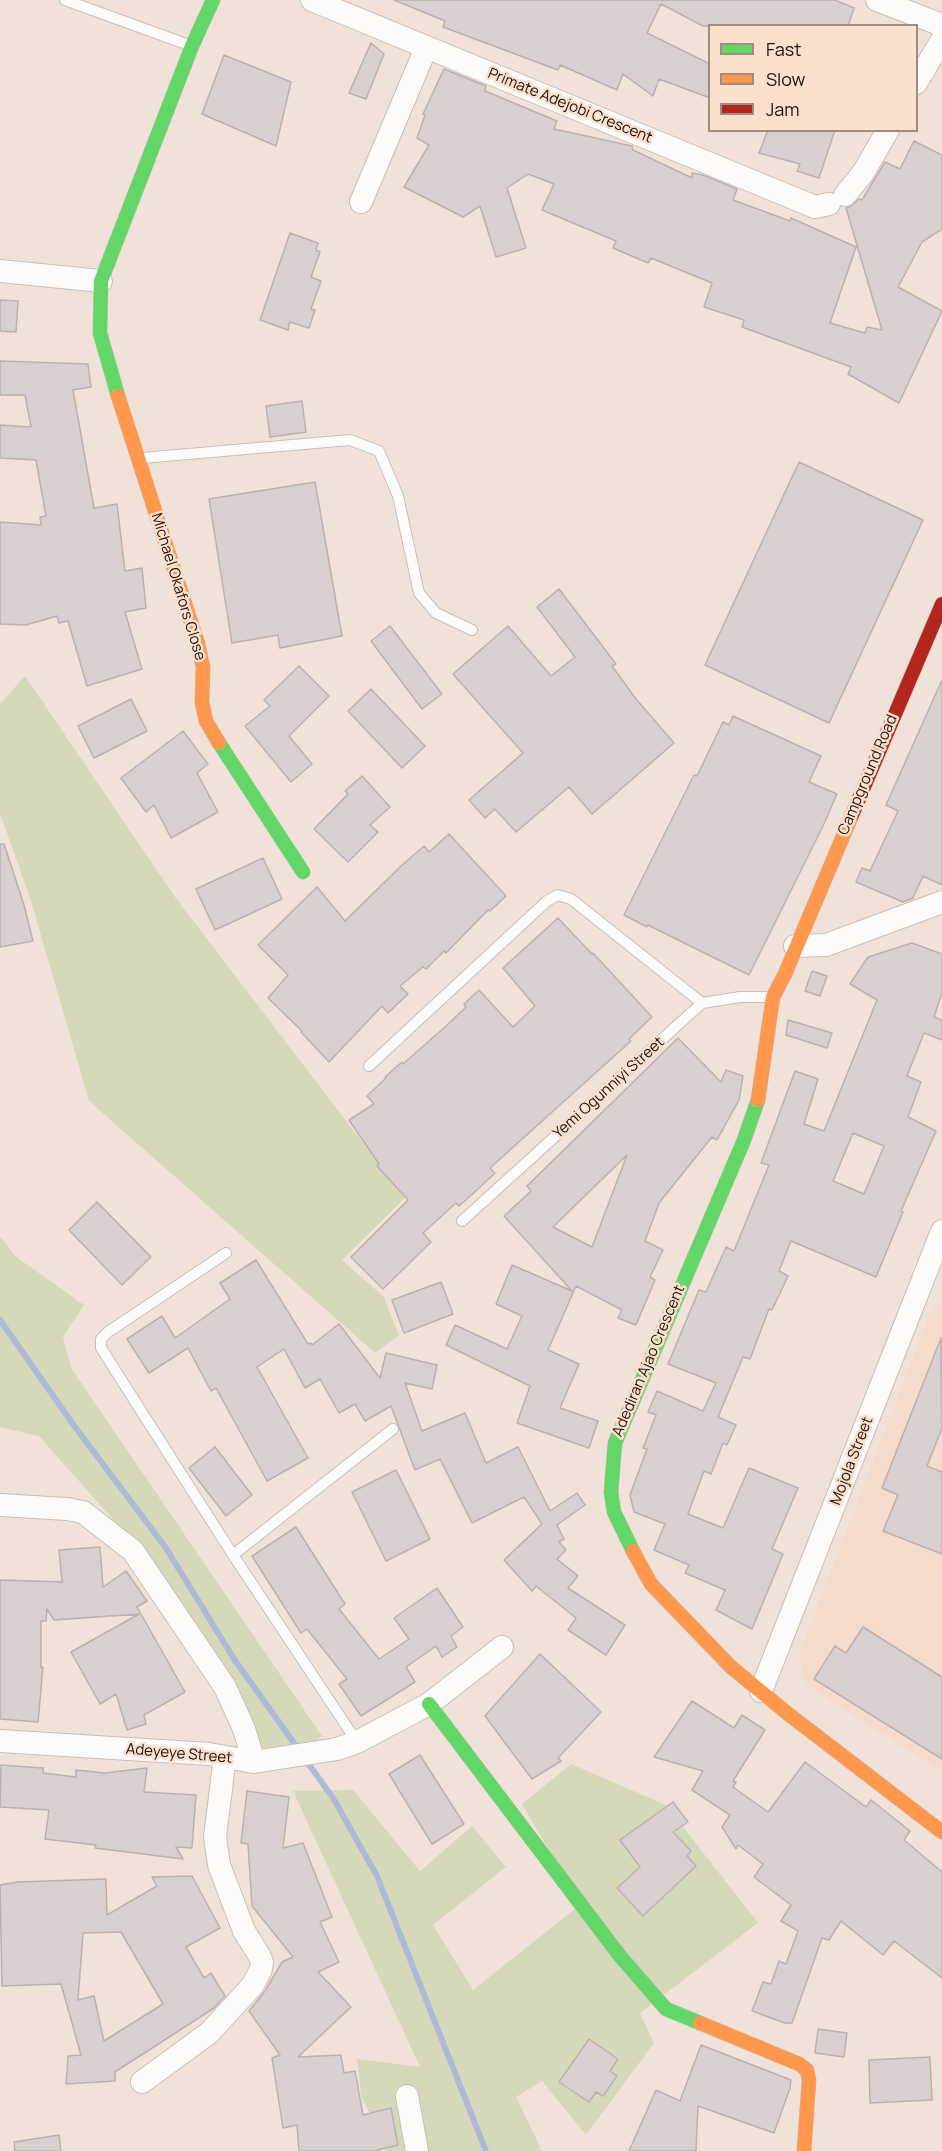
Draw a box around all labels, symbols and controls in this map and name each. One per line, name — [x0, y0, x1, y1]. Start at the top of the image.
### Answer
legend — [708, 24, 918, 132]
text: Fast — [766, 37, 801, 61]
street label: Primate Adejobi Crescent — [485, 65, 655, 147]
text: Slow — [766, 67, 805, 91]
text: Jam — [766, 97, 800, 121]
street label: Michael Okafors Close — [147, 511, 209, 663]
street label: Campground Road — [835, 712, 901, 838]
street label: Yemi Ogunniyi Street — [550, 1033, 668, 1143]
street label: Adediran Ajao Crescent — [609, 1283, 689, 1439]
street label: Mojola Street — [827, 1414, 877, 1508]
street label: Adeyeye Street — [125, 1740, 233, 1768]

